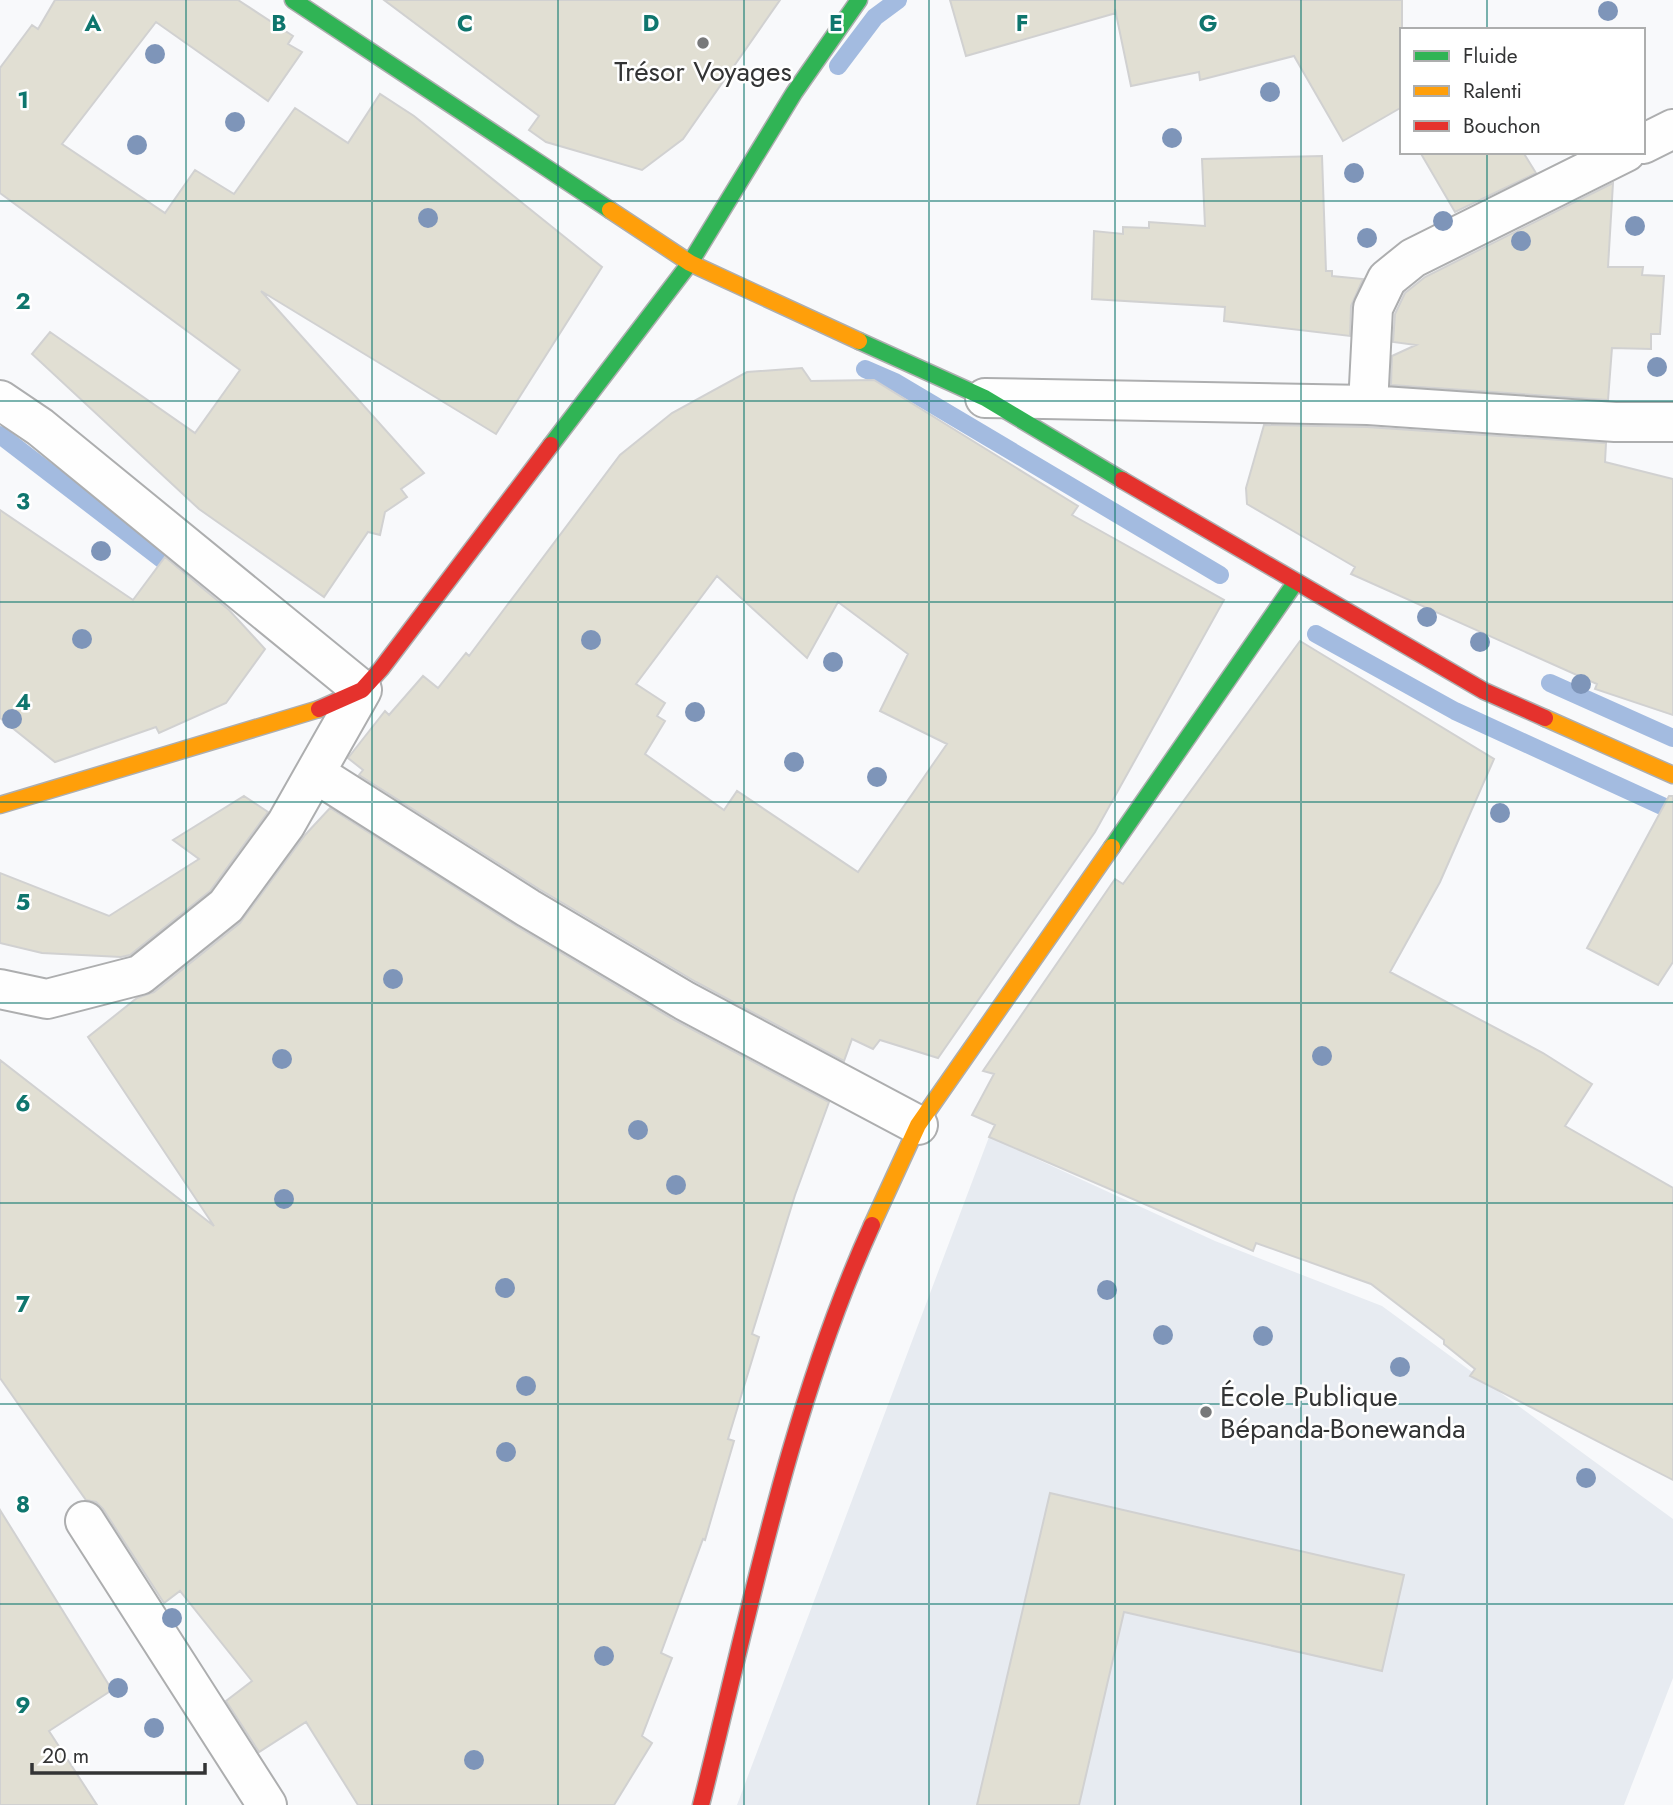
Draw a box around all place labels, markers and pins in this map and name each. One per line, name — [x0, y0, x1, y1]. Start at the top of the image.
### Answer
marker: Trésor Voyages — [695, 35, 711, 51]
place label: Trésor Voyages — [614, 51, 792, 92]
place label: École Publique Bépanda-Bonewanda — [1220, 1376, 1466, 1449]
marker: École Publique Bépanda-Bonewanda — [1198, 1404, 1214, 1420]

